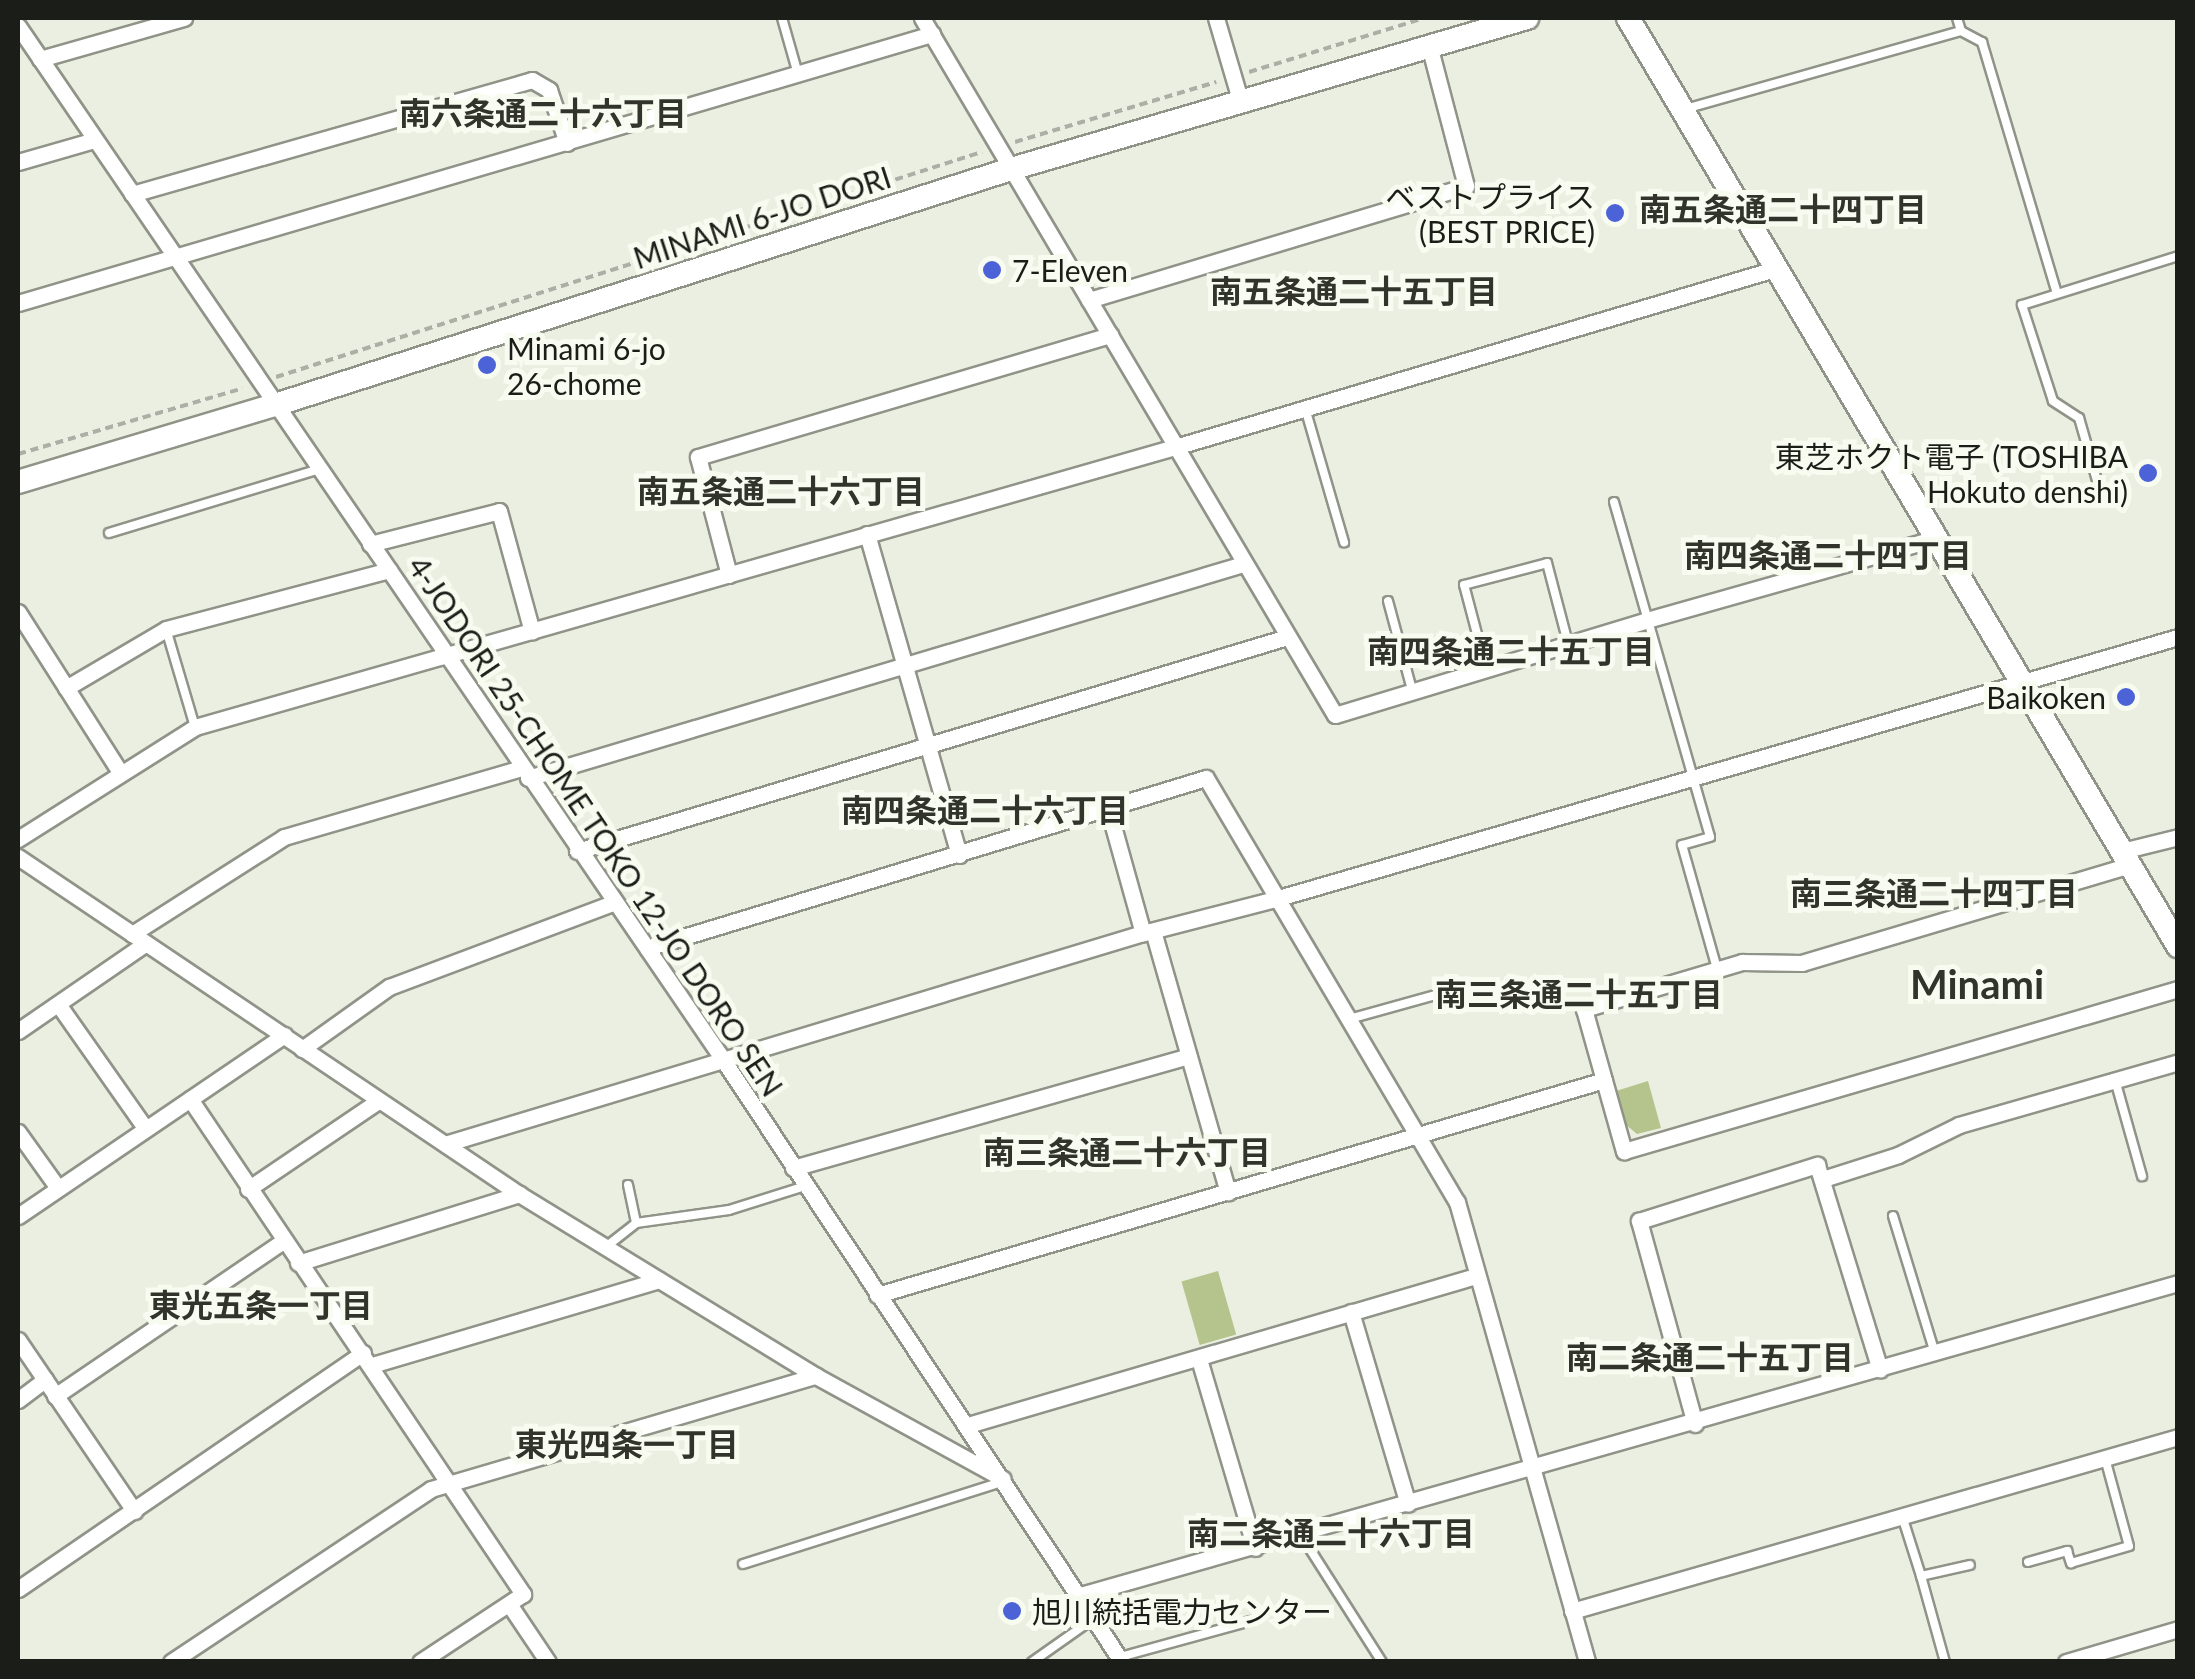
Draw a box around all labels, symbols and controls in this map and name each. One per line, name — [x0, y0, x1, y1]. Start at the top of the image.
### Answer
district label: 南六条通二十六丁目 — [399, 94, 687, 132]
street label: MINAMI 6-JO DORI — [629, 158, 895, 276]
place label: ベストプライス (BEST PRICE) — [1385, 178, 1595, 248]
district label: 南五条通二十四丁目 — [1639, 190, 1927, 228]
marker: ベストプライス (BEST PRICE) — [1604, 202, 1626, 224]
place label: 7-Eleven — [1012, 252, 1128, 288]
marker: 7-Eleven — [981, 259, 1003, 281]
district label: 南五条通二十五丁目 — [1210, 272, 1498, 310]
place label: Minami 6-jo 26-chome — [507, 330, 666, 400]
marker: Minami 6-jo 26-chome — [476, 354, 498, 376]
place label: 東芝ホクト電子 (TOSHIBA Hokuto denshi) — [1775, 438, 2128, 508]
marker: 東芝ホクト電子 (TOSHIBA Hokuto denshi) — [2137, 462, 2159, 484]
district label: 南五条通二十六丁目 — [637, 472, 925, 510]
district label: 南四条通二十四丁目 — [1684, 536, 1972, 574]
street label: 4-JODORI 25-CHOME TOKO 12-JO DORO SEN — [401, 549, 791, 1103]
district label: 南四条通二十五丁目 — [1367, 632, 1655, 670]
place label: Baikoken — [1986, 679, 2106, 715]
marker: Baikoken — [2115, 686, 2137, 708]
district label: 南四条通二十六丁目 — [841, 791, 1129, 829]
district label: 南三条通二十四丁目 — [1790, 874, 2078, 912]
district label: Minami — [1910, 960, 2044, 1008]
district label: 南三条通二十五丁目 — [1435, 975, 1723, 1013]
district label: 南三条通二十六丁目 — [983, 1133, 1271, 1171]
district label: 東光五条一丁目 — [149, 1286, 373, 1324]
district label: 南二条通二十五丁目 — [1566, 1338, 1854, 1376]
district label: 東光四条一丁目 — [515, 1425, 739, 1463]
district label: 南二条通二十六丁目 — [1187, 1514, 1475, 1552]
place label: 旭川統括電力センター — [1032, 1593, 1332, 1629]
marker: 旭川統括電力センター — [1001, 1600, 1023, 1622]

